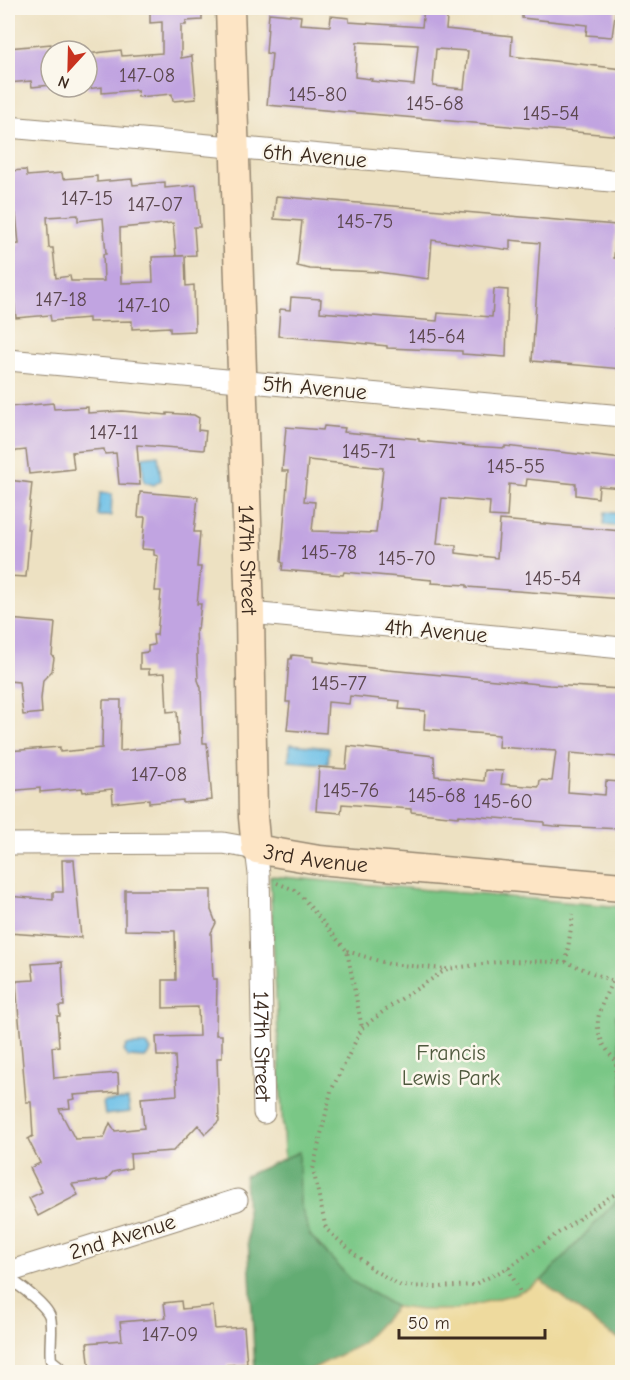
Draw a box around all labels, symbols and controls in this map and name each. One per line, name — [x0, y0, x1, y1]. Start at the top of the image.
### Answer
north arrow — [39, 39, 99, 99]
house number: 147-08 — [119, 64, 175, 87]
text: N — [56, 72, 72, 92]
house number: 145-80 — [289, 83, 347, 106]
house number: 145-68 — [406, 92, 464, 115]
house number: 145-54 — [523, 102, 579, 125]
street label: 6th Avenue — [262, 138, 368, 173]
house number: 147-15 — [61, 187, 113, 210]
house number: 147-07 — [127, 193, 183, 216]
house number: 145-75 — [337, 210, 393, 233]
house number: 147-18 — [35, 288, 87, 311]
house number: 147-10 — [117, 294, 171, 317]
house number: 145-64 — [409, 325, 465, 348]
street label: 5th Avenue — [262, 370, 368, 405]
house number: 147-11 — [89, 421, 139, 444]
house number: 145-71 — [342, 440, 396, 463]
house number: 145-55 — [487, 455, 545, 478]
street label: 147th Street — [232, 504, 262, 616]
house number: 145-78 — [301, 541, 357, 564]
house number: 145-70 — [378, 547, 436, 570]
house number: 145-54 — [525, 567, 581, 590]
street label: 4th Avenue — [383, 614, 488, 648]
house number: 145-77 — [311, 672, 367, 695]
house number: 147-08 — [131, 763, 187, 786]
house number: 145-76 — [323, 779, 379, 802]
house number: 145-68 — [408, 784, 466, 807]
house number: 145-60 — [473, 790, 533, 813]
street label: 3rd Avenue — [261, 839, 369, 878]
street label: 147th Street — [247, 991, 276, 1102]
park label: Francis Lewis Park — [402, 1040, 501, 1091]
street label: 2nd Avenue — [66, 1208, 179, 1265]
scale bar — [399, 1302, 544, 1340]
text: 50 m — [408, 1313, 450, 1334]
house number: 147-09 — [142, 1323, 198, 1346]

